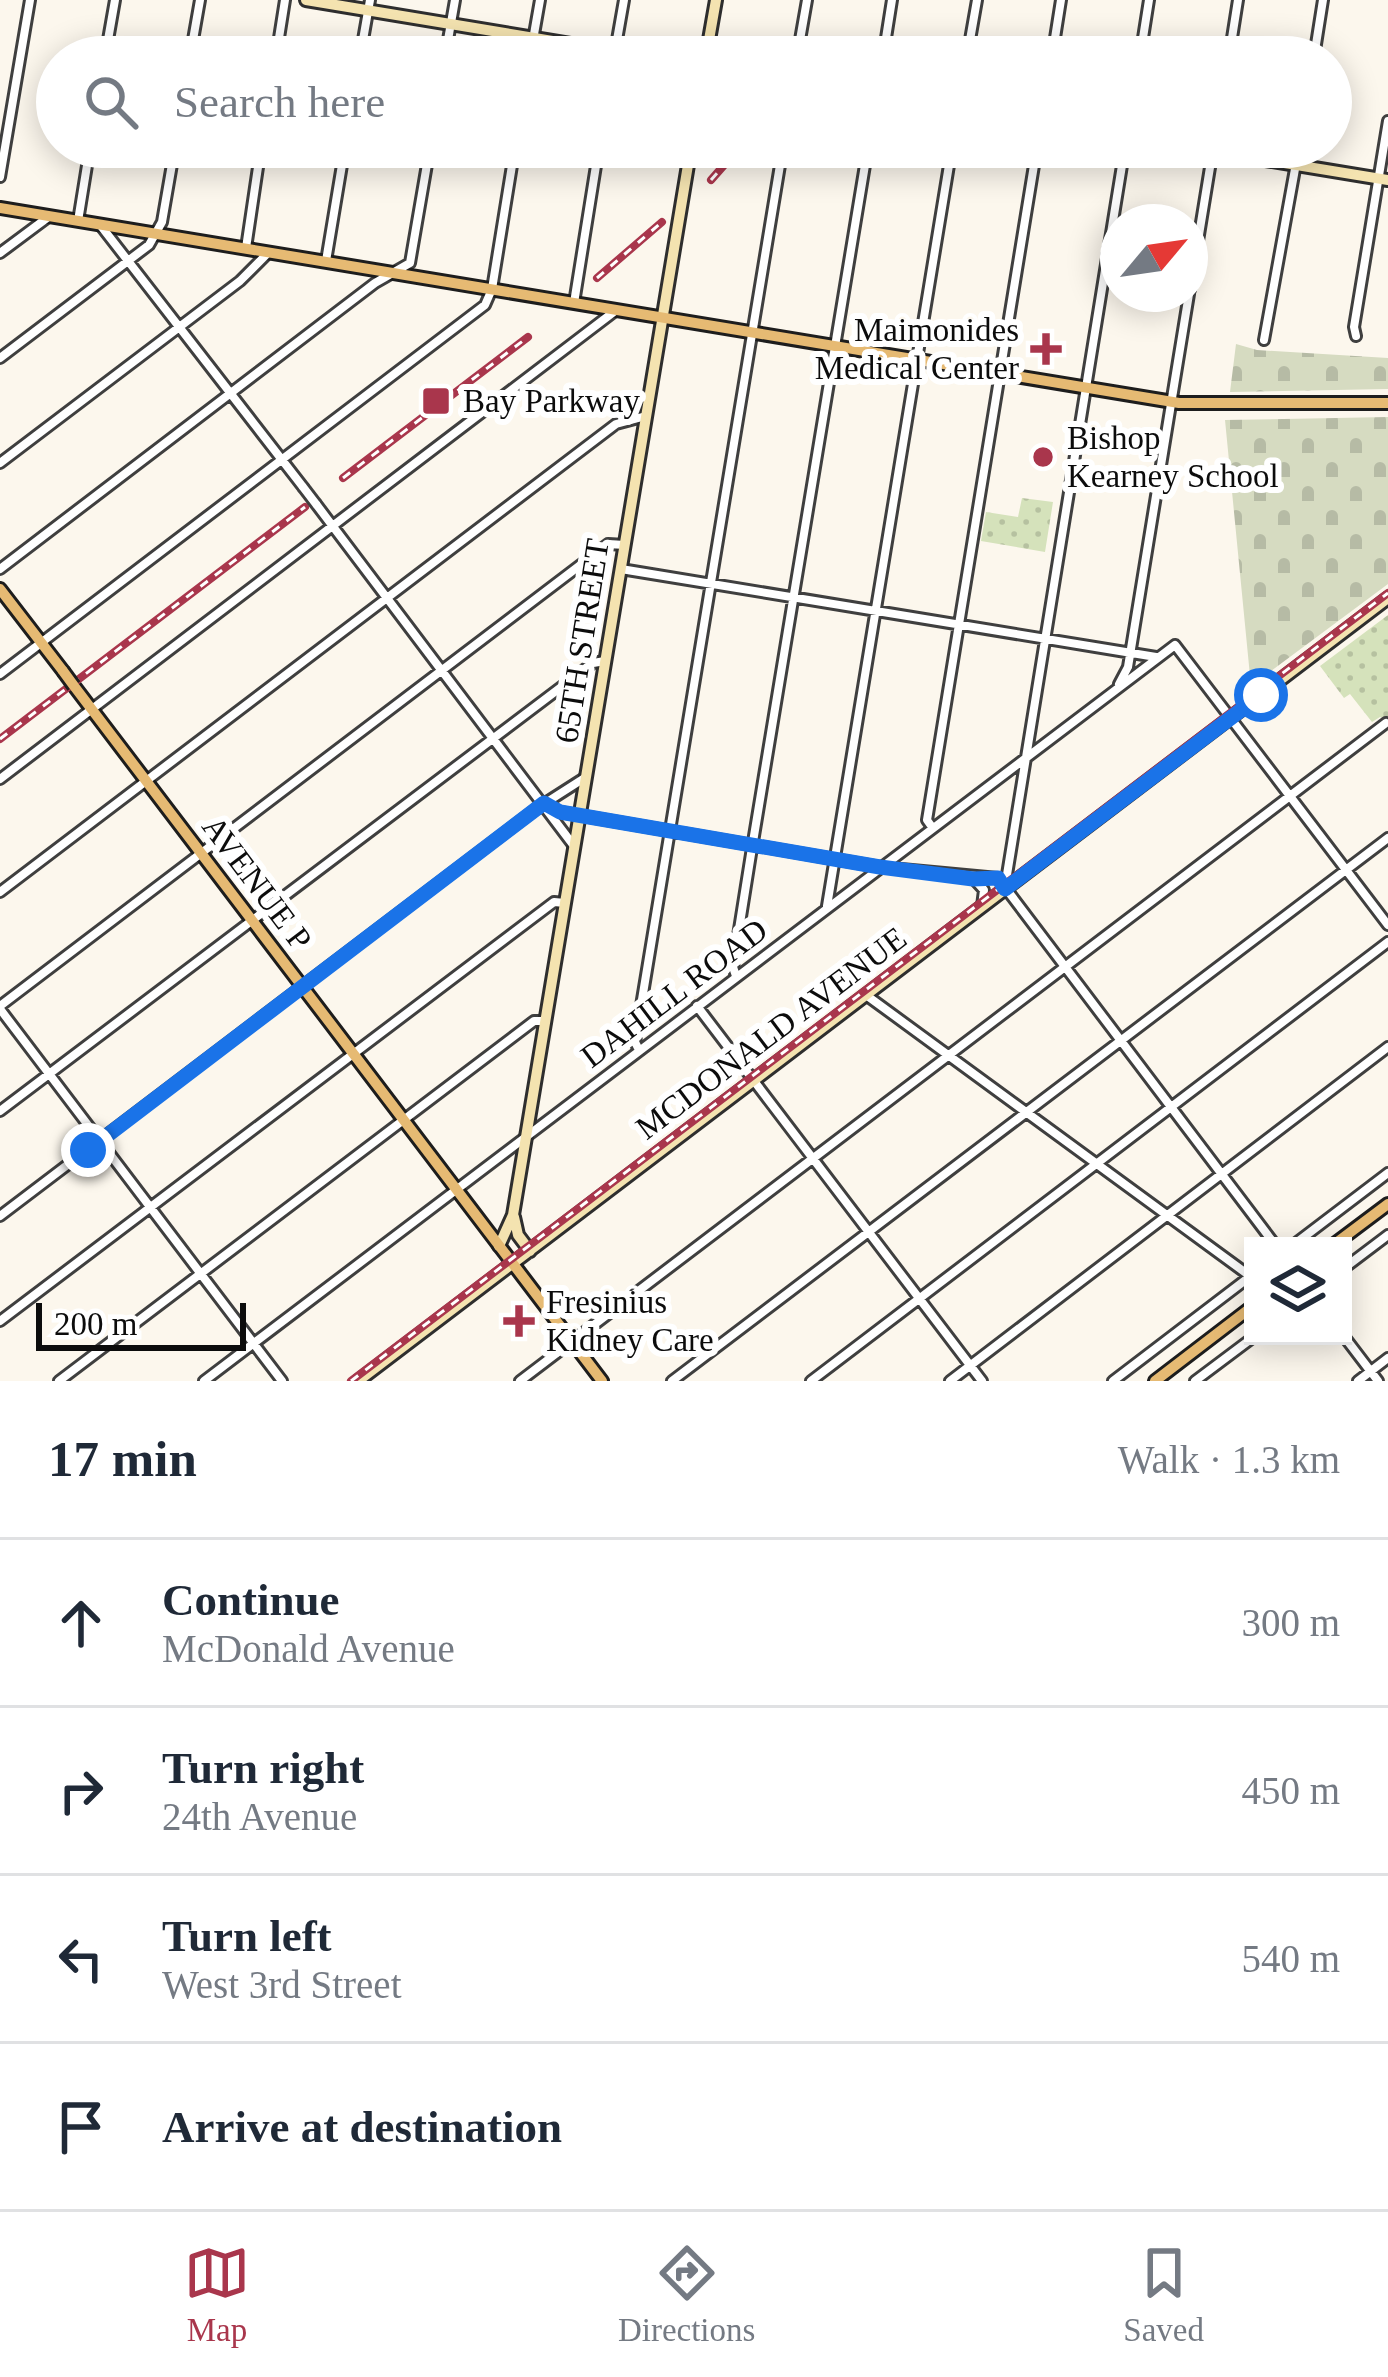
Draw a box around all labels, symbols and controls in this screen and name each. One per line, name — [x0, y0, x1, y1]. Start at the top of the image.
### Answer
search box — [36, 36, 1352, 168]
icon: search — [78, 69, 144, 135]
text: Search here — [174, 77, 385, 127]
north arrow — [1100, 204, 1208, 312]
place label: Maimonides Medical Center — [815, 312, 1019, 386]
marker: Maimonides Medical Center — [1030, 333, 1062, 365]
place label: Bay Parkway — [463, 383, 640, 419]
marker: Bay Parkway — [420, 385, 452, 417]
place label: Bishop Kearney School — [1067, 420, 1279, 494]
marker: Bishop Kearney School — [1030, 444, 1056, 470]
street label: 65TH STREET — [548, 536, 616, 746]
route start — [1234, 668, 1288, 722]
street label: AVENUE P — [195, 809, 319, 957]
street label: DAHILL ROAD — [574, 911, 774, 1075]
street label: MCDONALD AVENUE — [629, 920, 913, 1146]
route end — [61, 1123, 115, 1177]
map controls — [1244, 1237, 1352, 1345]
button: layers — [1244, 1237, 1352, 1345]
place label: Fresinius Kidney Care — [546, 1284, 714, 1358]
scale bar — [36, 1297, 246, 1350]
marker: Fresinius Kidney Care — [503, 1305, 535, 1337]
text: 200 m — [54, 1306, 137, 1342]
text: 17 min — [48, 1431, 197, 1487]
text: Walk · 1.3 km — [1118, 1438, 1340, 1481]
text: Continue — [162, 1575, 340, 1625]
icon: ahead — [48, 1590, 114, 1656]
text: 300 m — [1241, 1601, 1340, 1644]
text: McDonald Avenue — [162, 1627, 455, 1670]
text: Turn right — [162, 1743, 364, 1793]
icon: right — [48, 1758, 114, 1824]
text: 450 m — [1241, 1769, 1340, 1812]
text: 24th Avenue — [162, 1795, 357, 1838]
text: Turn left — [162, 1911, 332, 1961]
icon: left — [48, 1926, 114, 1992]
text: 540 m — [1241, 1937, 1340, 1980]
text: West 3rd Street — [162, 1963, 401, 2006]
icon: arrive — [48, 2094, 114, 2160]
text: Arrive at destination — [162, 2102, 562, 2152]
tab: Map — [184, 2240, 250, 2349]
tab: Directions — [618, 2240, 755, 2349]
tab: Saved — [1123, 2240, 1204, 2349]

